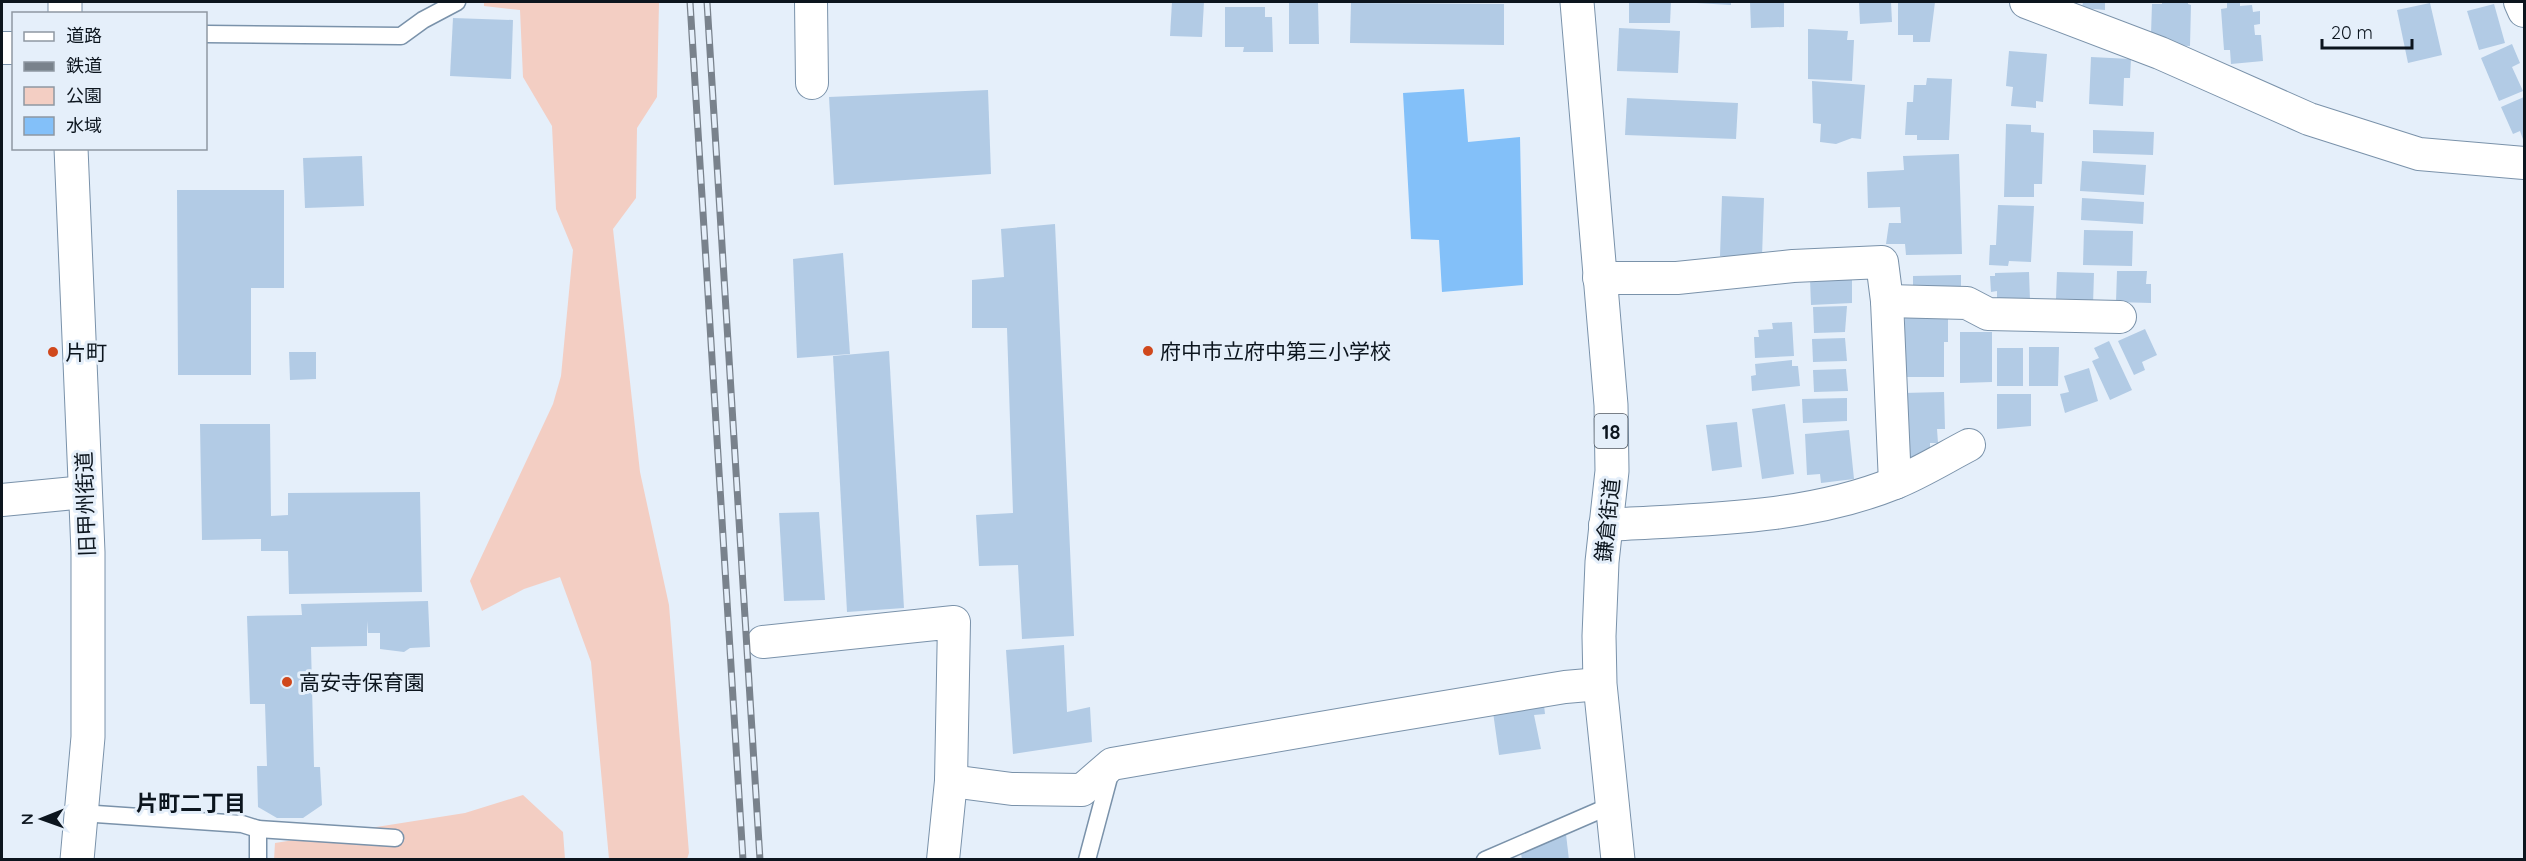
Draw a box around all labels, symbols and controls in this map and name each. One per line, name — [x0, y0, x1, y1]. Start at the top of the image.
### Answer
legend — [12, 12, 207, 150]
scale bar — [2322, 12, 2412, 50]
text: 20 m — [2331, 21, 2373, 44]
text: 道路 — [66, 24, 102, 47]
text: 鉄道 — [66, 54, 102, 77]
text: 公園 — [66, 84, 102, 107]
text: 水域 — [66, 114, 102, 137]
place label: 府中市立府中第三小学校 — [1160, 338, 1391, 364]
place label: 片町 — [65, 339, 107, 365]
marker: 府中市立府中第三小学校 — [1141, 344, 1155, 358]
marker: 片町 — [46, 345, 60, 359]
road number: 18 — [1594, 414, 1628, 448]
street label: 旧甲州街道 — [70, 451, 100, 557]
street label: 鎌倉街道 — [1590, 477, 1624, 563]
place label: 高安寺保育園 — [299, 669, 425, 695]
marker: 高安寺保育園 — [280, 675, 294, 689]
north arrow — [12, 789, 72, 849]
district label: 片町二丁目 — [136, 789, 246, 817]
text: N — [17, 813, 37, 825]

